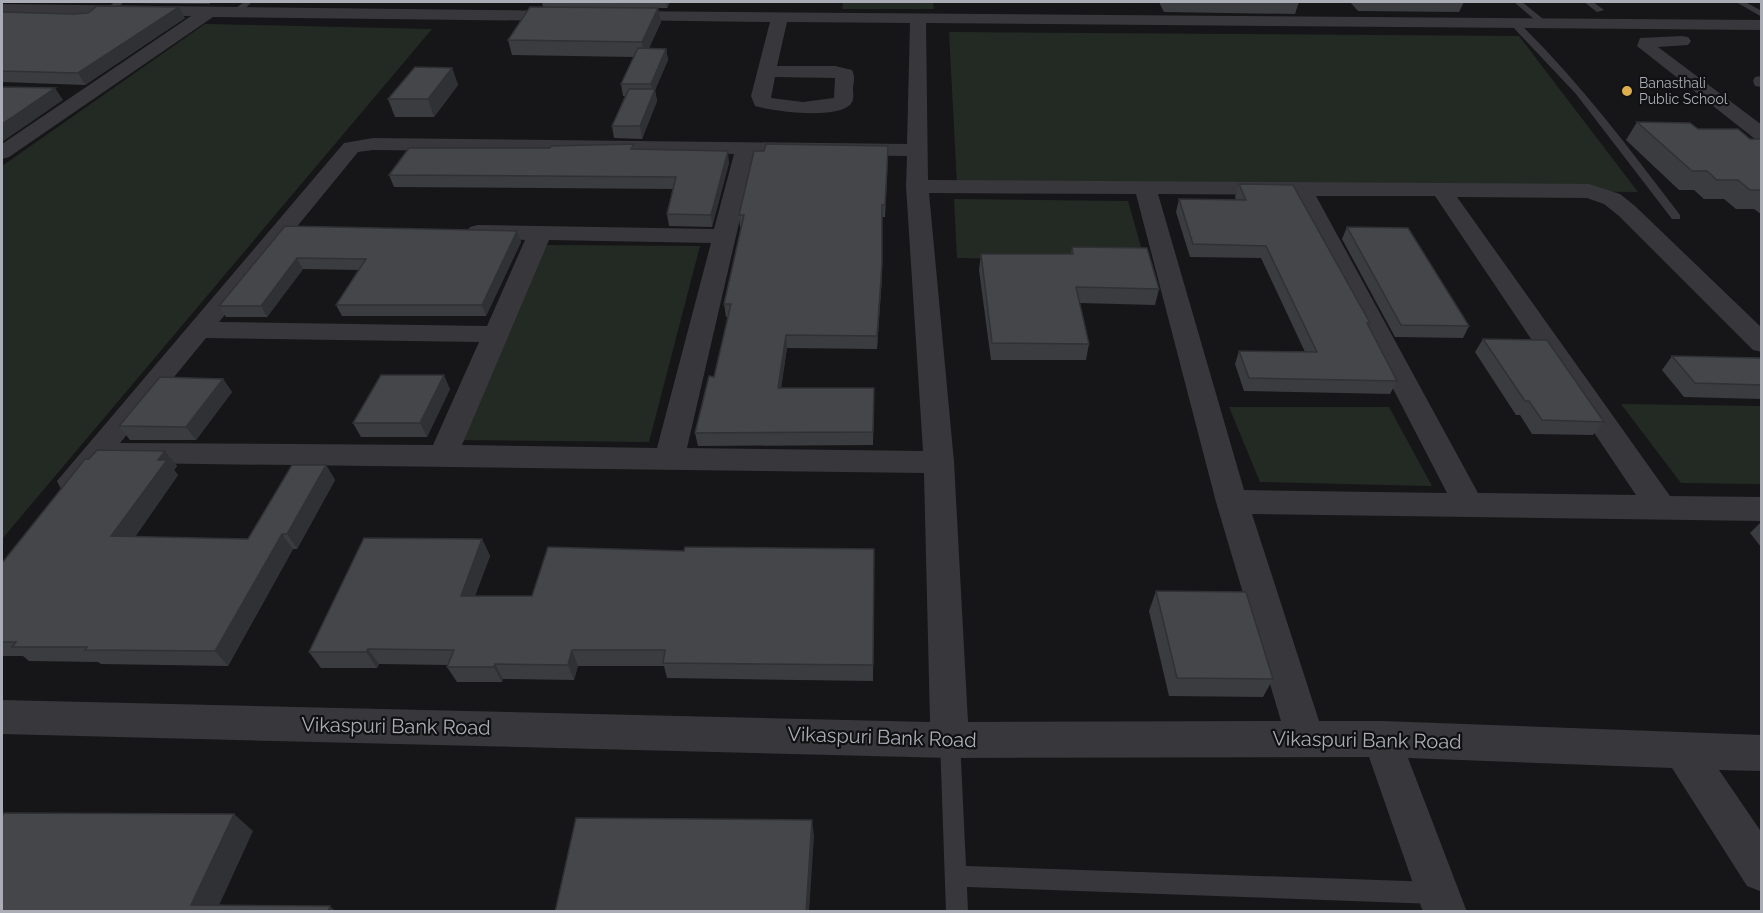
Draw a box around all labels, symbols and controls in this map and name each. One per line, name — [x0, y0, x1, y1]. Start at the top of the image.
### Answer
place label: Banasthali Public School — [1639, 75, 1728, 107]
marker: Banasthali Public School — [1620, 84, 1634, 98]
street label: Vikaspuri Bank Road — [301, 712, 491, 740]
street label: Vikaspuri Bank Road — [787, 722, 977, 752]
street label: Vikaspuri Bank Road — [1272, 726, 1462, 754]

